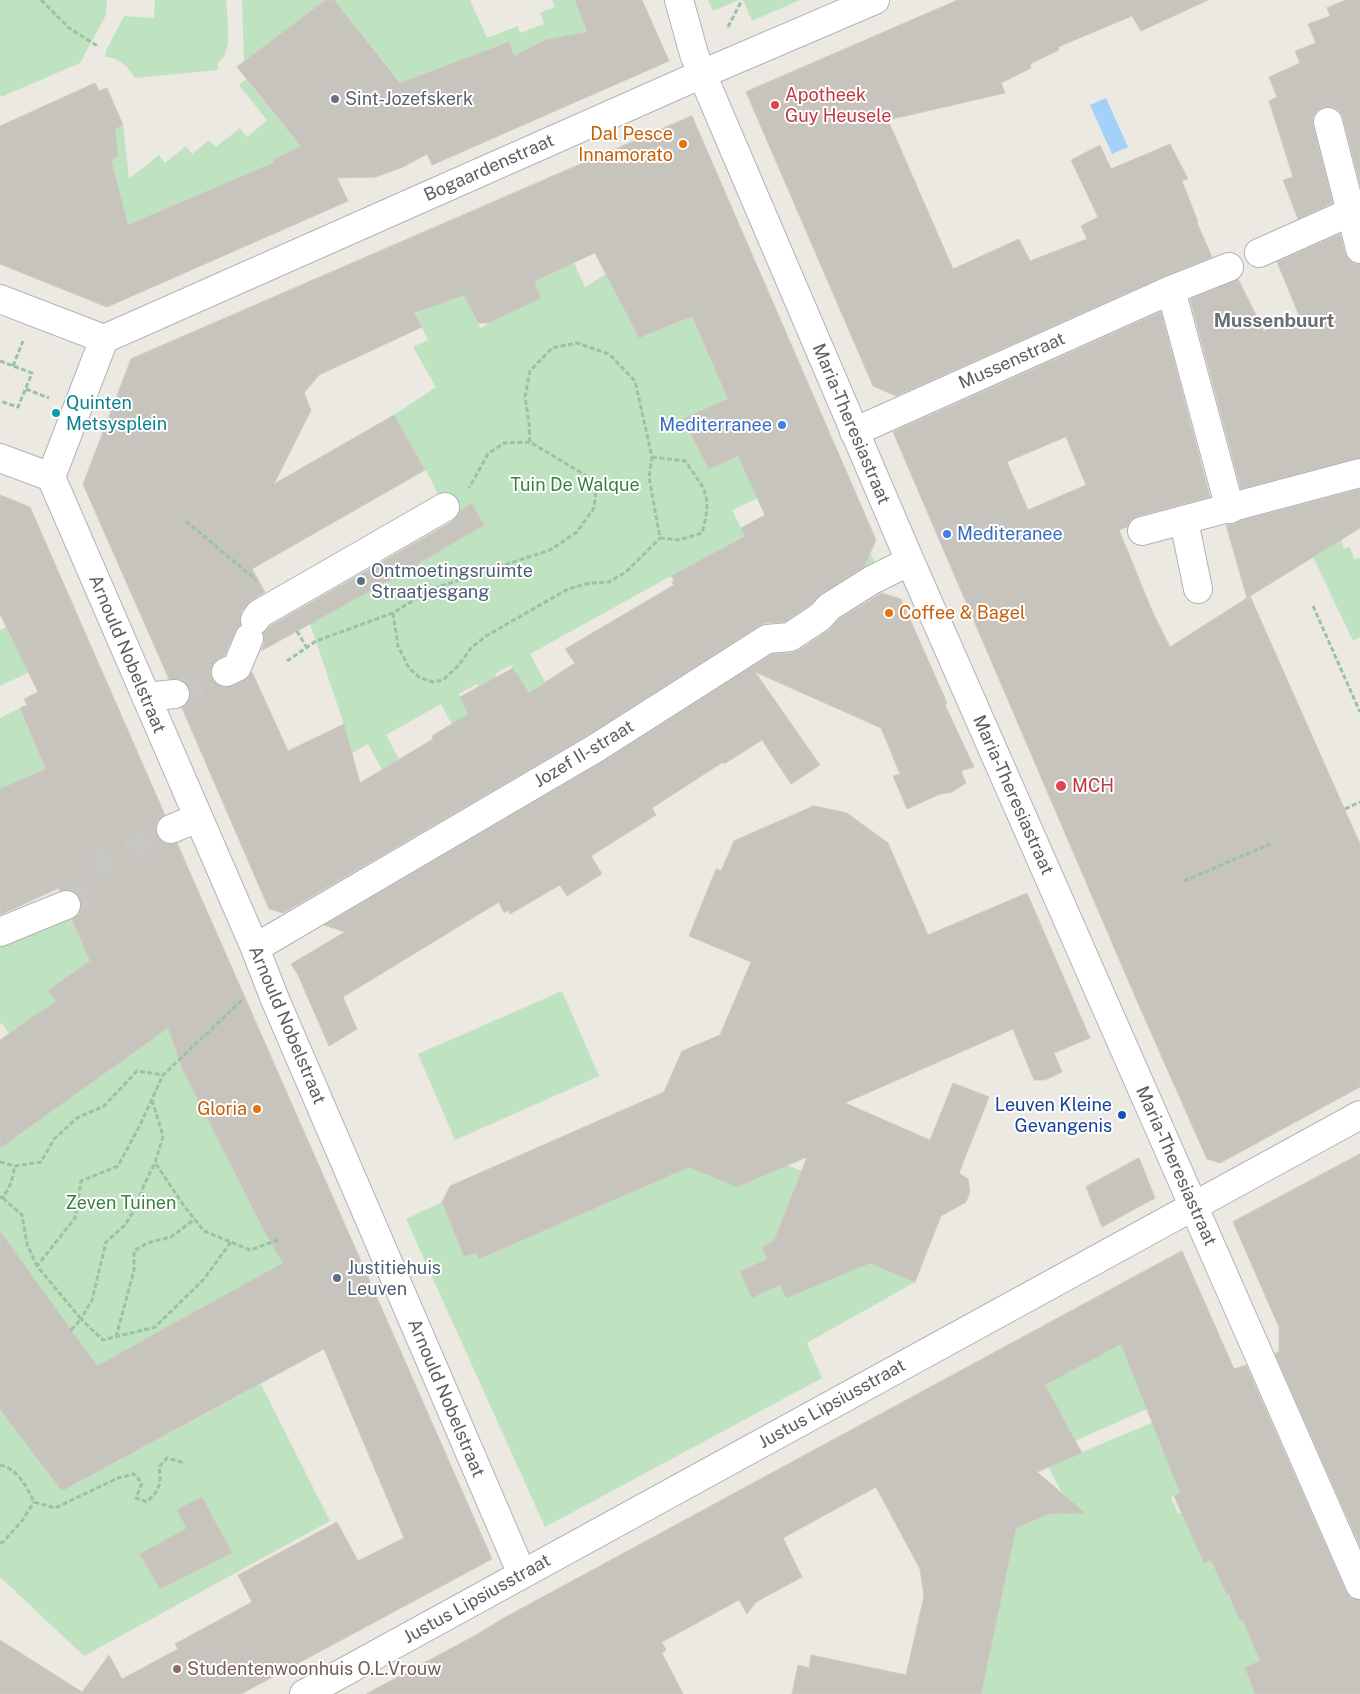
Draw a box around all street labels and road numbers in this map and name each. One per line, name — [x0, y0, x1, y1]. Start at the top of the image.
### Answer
street label: Bogaardenstraat — [421, 130, 557, 206]
street label: Mussenstraat — [955, 328, 1069, 394]
street label: Maria-Theresiastraat — [807, 340, 895, 508]
street label: Arnould Nobelstraat — [84, 572, 170, 736]
street label: Maria-Theresiastraat — [968, 712, 1058, 878]
street label: Jozef II-straat — [530, 716, 638, 792]
street label: Arnould Nobelstraat — [244, 943, 330, 1107]
street label: Maria-Theresiastraat — [1131, 1083, 1221, 1249]
street label: Arnould Nobelstraat — [403, 1316, 489, 1480]
street label: Justus Lipsiusstraat — [755, 1355, 909, 1453]
street label: Justus Lipsiusstraat — [400, 1550, 554, 1648]

